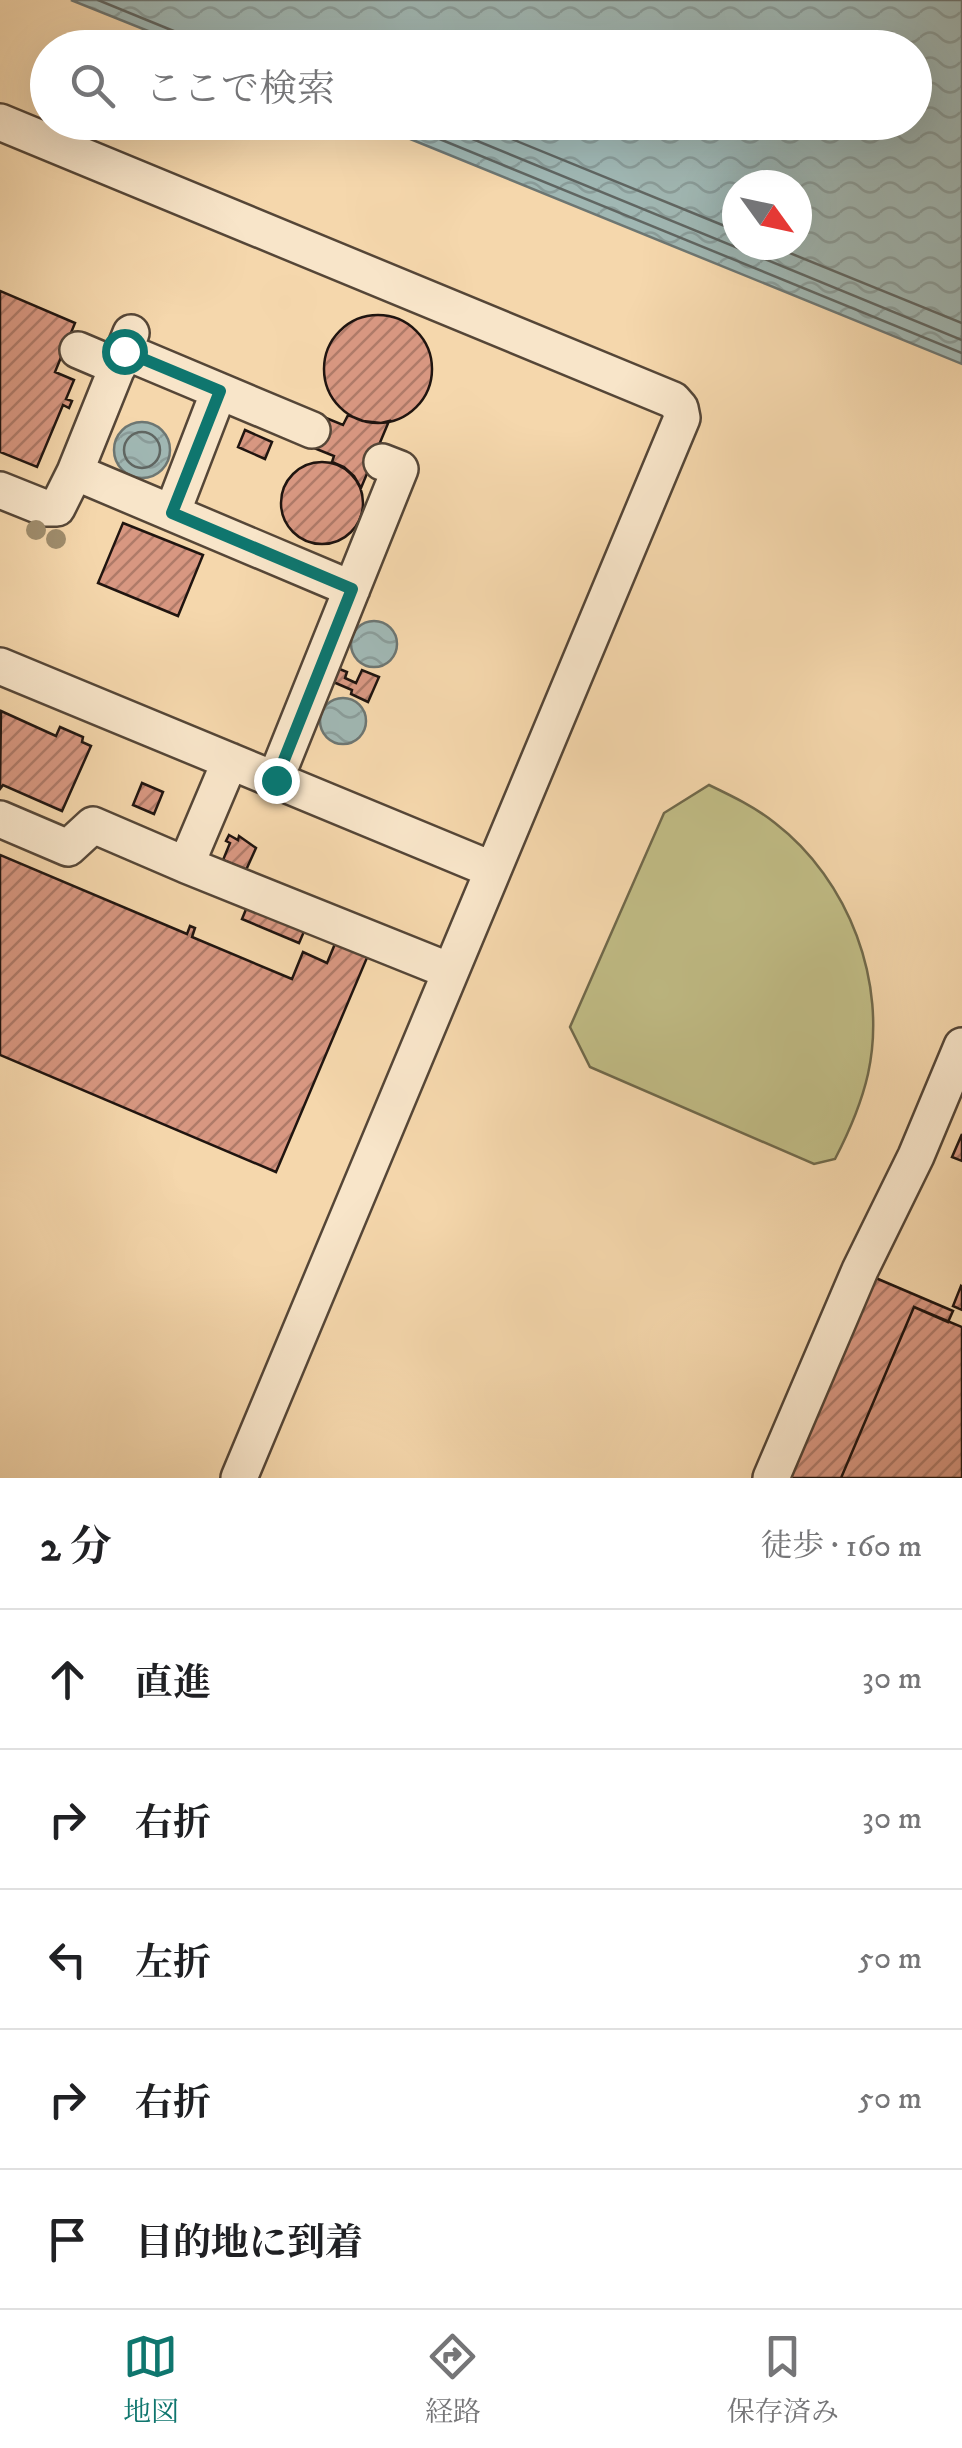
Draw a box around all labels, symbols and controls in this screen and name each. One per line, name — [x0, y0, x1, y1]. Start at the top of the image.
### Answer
search box — [30, 30, 932, 140]
icon: search — [65, 58, 120, 113]
text: ここで検索 — [145, 66, 335, 114]
north arrow — [722, 170, 812, 260]
route start — [102, 329, 148, 375]
route end — [254, 758, 300, 804]
text: 2 分 — [40, 1522, 112, 1574]
text: 徒歩 · 160 m — [760, 1527, 922, 1567]
icon: ahead — [40, 1652, 95, 1707]
text: 30 m — [862, 1659, 922, 1699]
text: 直進 — [135, 1660, 211, 1708]
icon: right — [40, 1792, 95, 1847]
text: 30 m — [862, 1799, 922, 1839]
text: 右折 — [135, 1800, 211, 1848]
icon: left — [40, 1932, 95, 1987]
text: 50 m — [858, 1939, 922, 1979]
text: 左折 — [135, 1940, 211, 1988]
icon: right — [40, 2072, 95, 2127]
text: 50 m — [858, 2079, 922, 2119]
text: 右折 — [135, 2080, 211, 2128]
icon: arrive — [40, 2212, 95, 2267]
text: 目的地に到着 — [135, 2220, 363, 2268]
tab: 地図 — [123, 2329, 179, 2430]
tab: 経路 — [425, 2329, 481, 2430]
tab: 保存済み — [727, 2329, 839, 2430]

